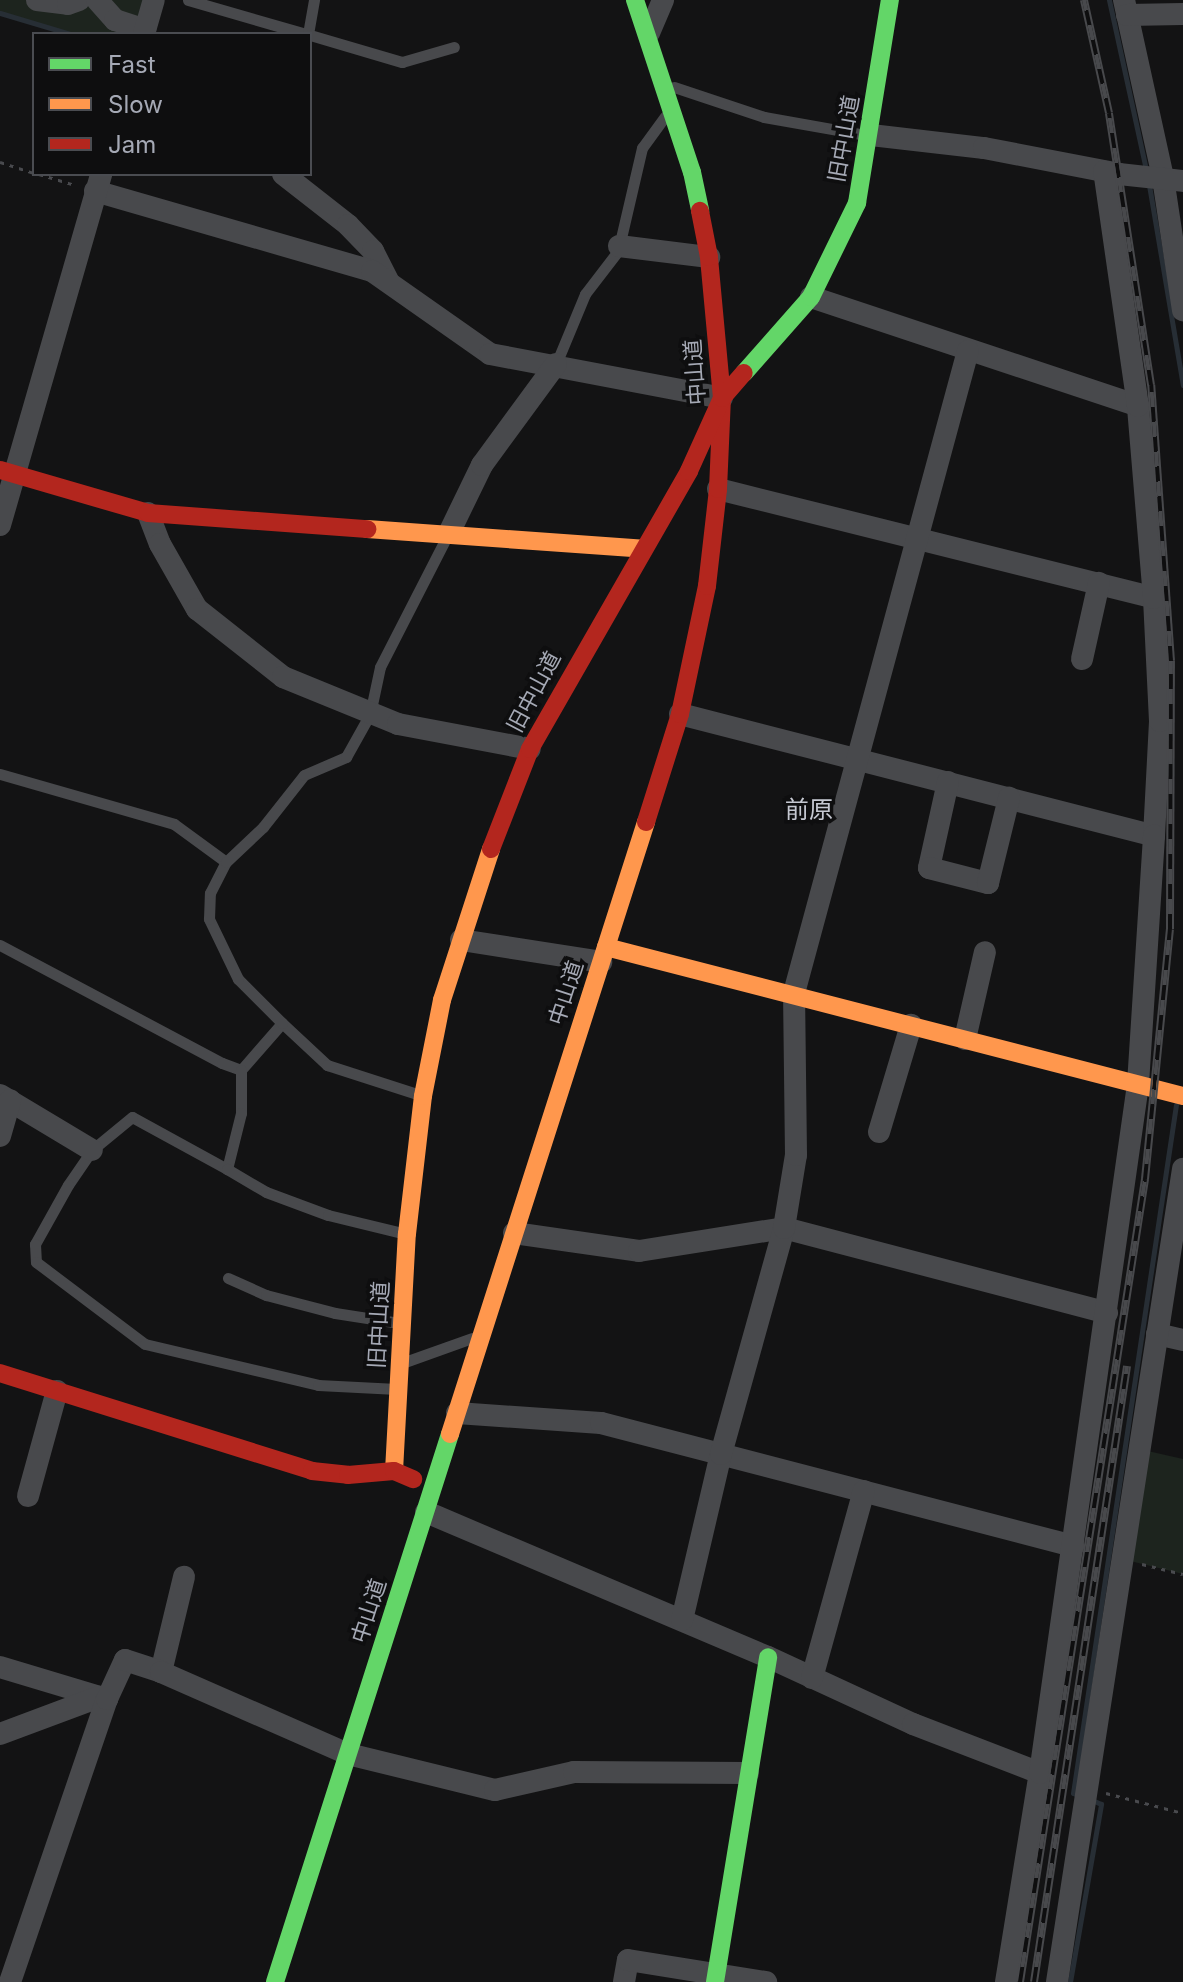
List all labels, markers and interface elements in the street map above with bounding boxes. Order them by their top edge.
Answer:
legend [32,32,312,176]
text: Fast [108,50,156,79]
text: Slow [108,90,163,119]
street label: 旧中山道 [823,93,865,185]
text: Jam [108,130,156,159]
street label: 中山道 [680,338,710,406]
street label: 旧中山道 [502,647,566,737]
district label: 前原 [785,796,833,824]
street label: 中山道 [543,958,589,1028]
street label: 旧中山道 [364,1280,394,1370]
street label: 中山道 [346,1576,392,1646]

